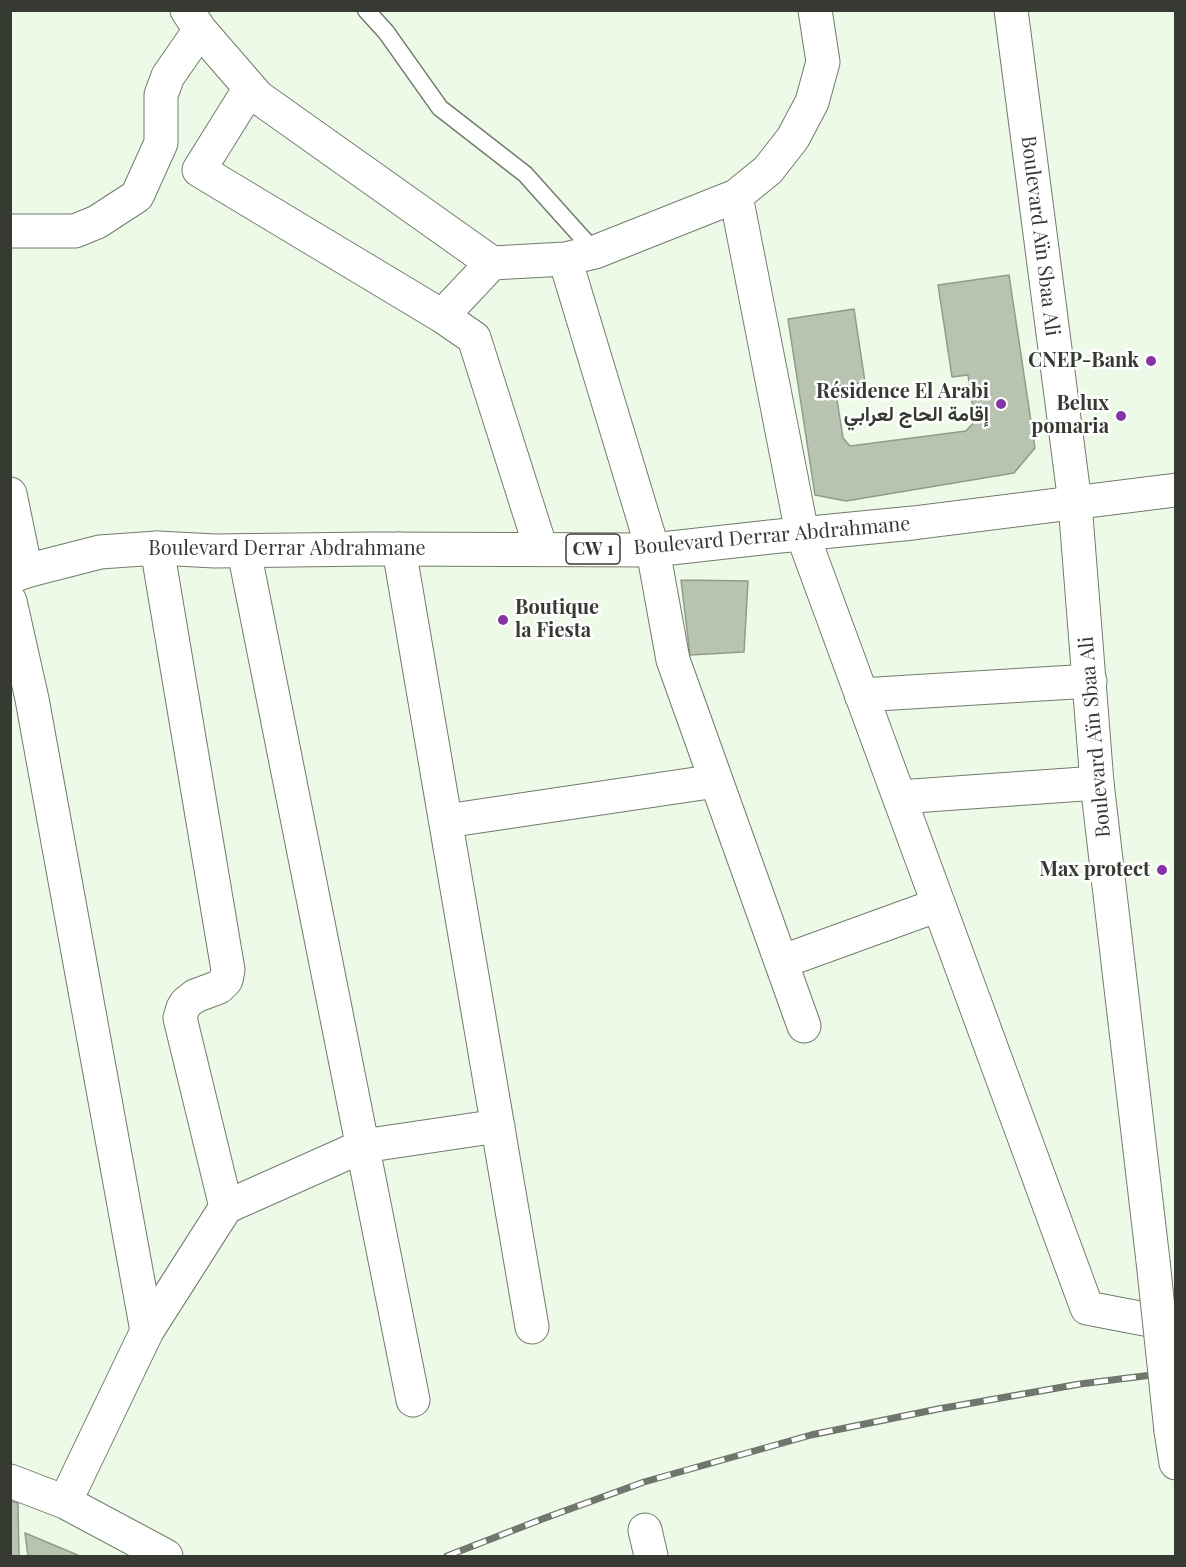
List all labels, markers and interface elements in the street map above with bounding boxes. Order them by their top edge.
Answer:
street label: Boulevard Aïn Sbaa Ali [1016,134,1064,338]
place label: CNEP-Bank [1028,349,1139,373]
marker: CNEP-Bank [1144,354,1158,368]
place label: Résidence El Arabi إقامة الحاج لعرابي [816,380,989,427]
place label: Belux pomaria [1031,392,1109,439]
marker: Résidence El Arabi إقامة الحاج لعرابي [994,397,1008,411]
marker: Belux pomaria [1114,409,1128,423]
street label: Boulevard Derrar Abdrahmane [633,512,911,560]
road number: CW 1 [566,534,620,564]
street label: Boulevard Derrar Abdrahmane [148,537,426,561]
place label: Boutique la Fiesta [515,596,599,643]
marker: Boutique la Fiesta [496,613,510,627]
street label: Boulevard Aïn Sbaa Ali [1074,635,1116,839]
place label: Max protect [1039,858,1150,882]
marker: Max protect [1155,863,1169,877]

